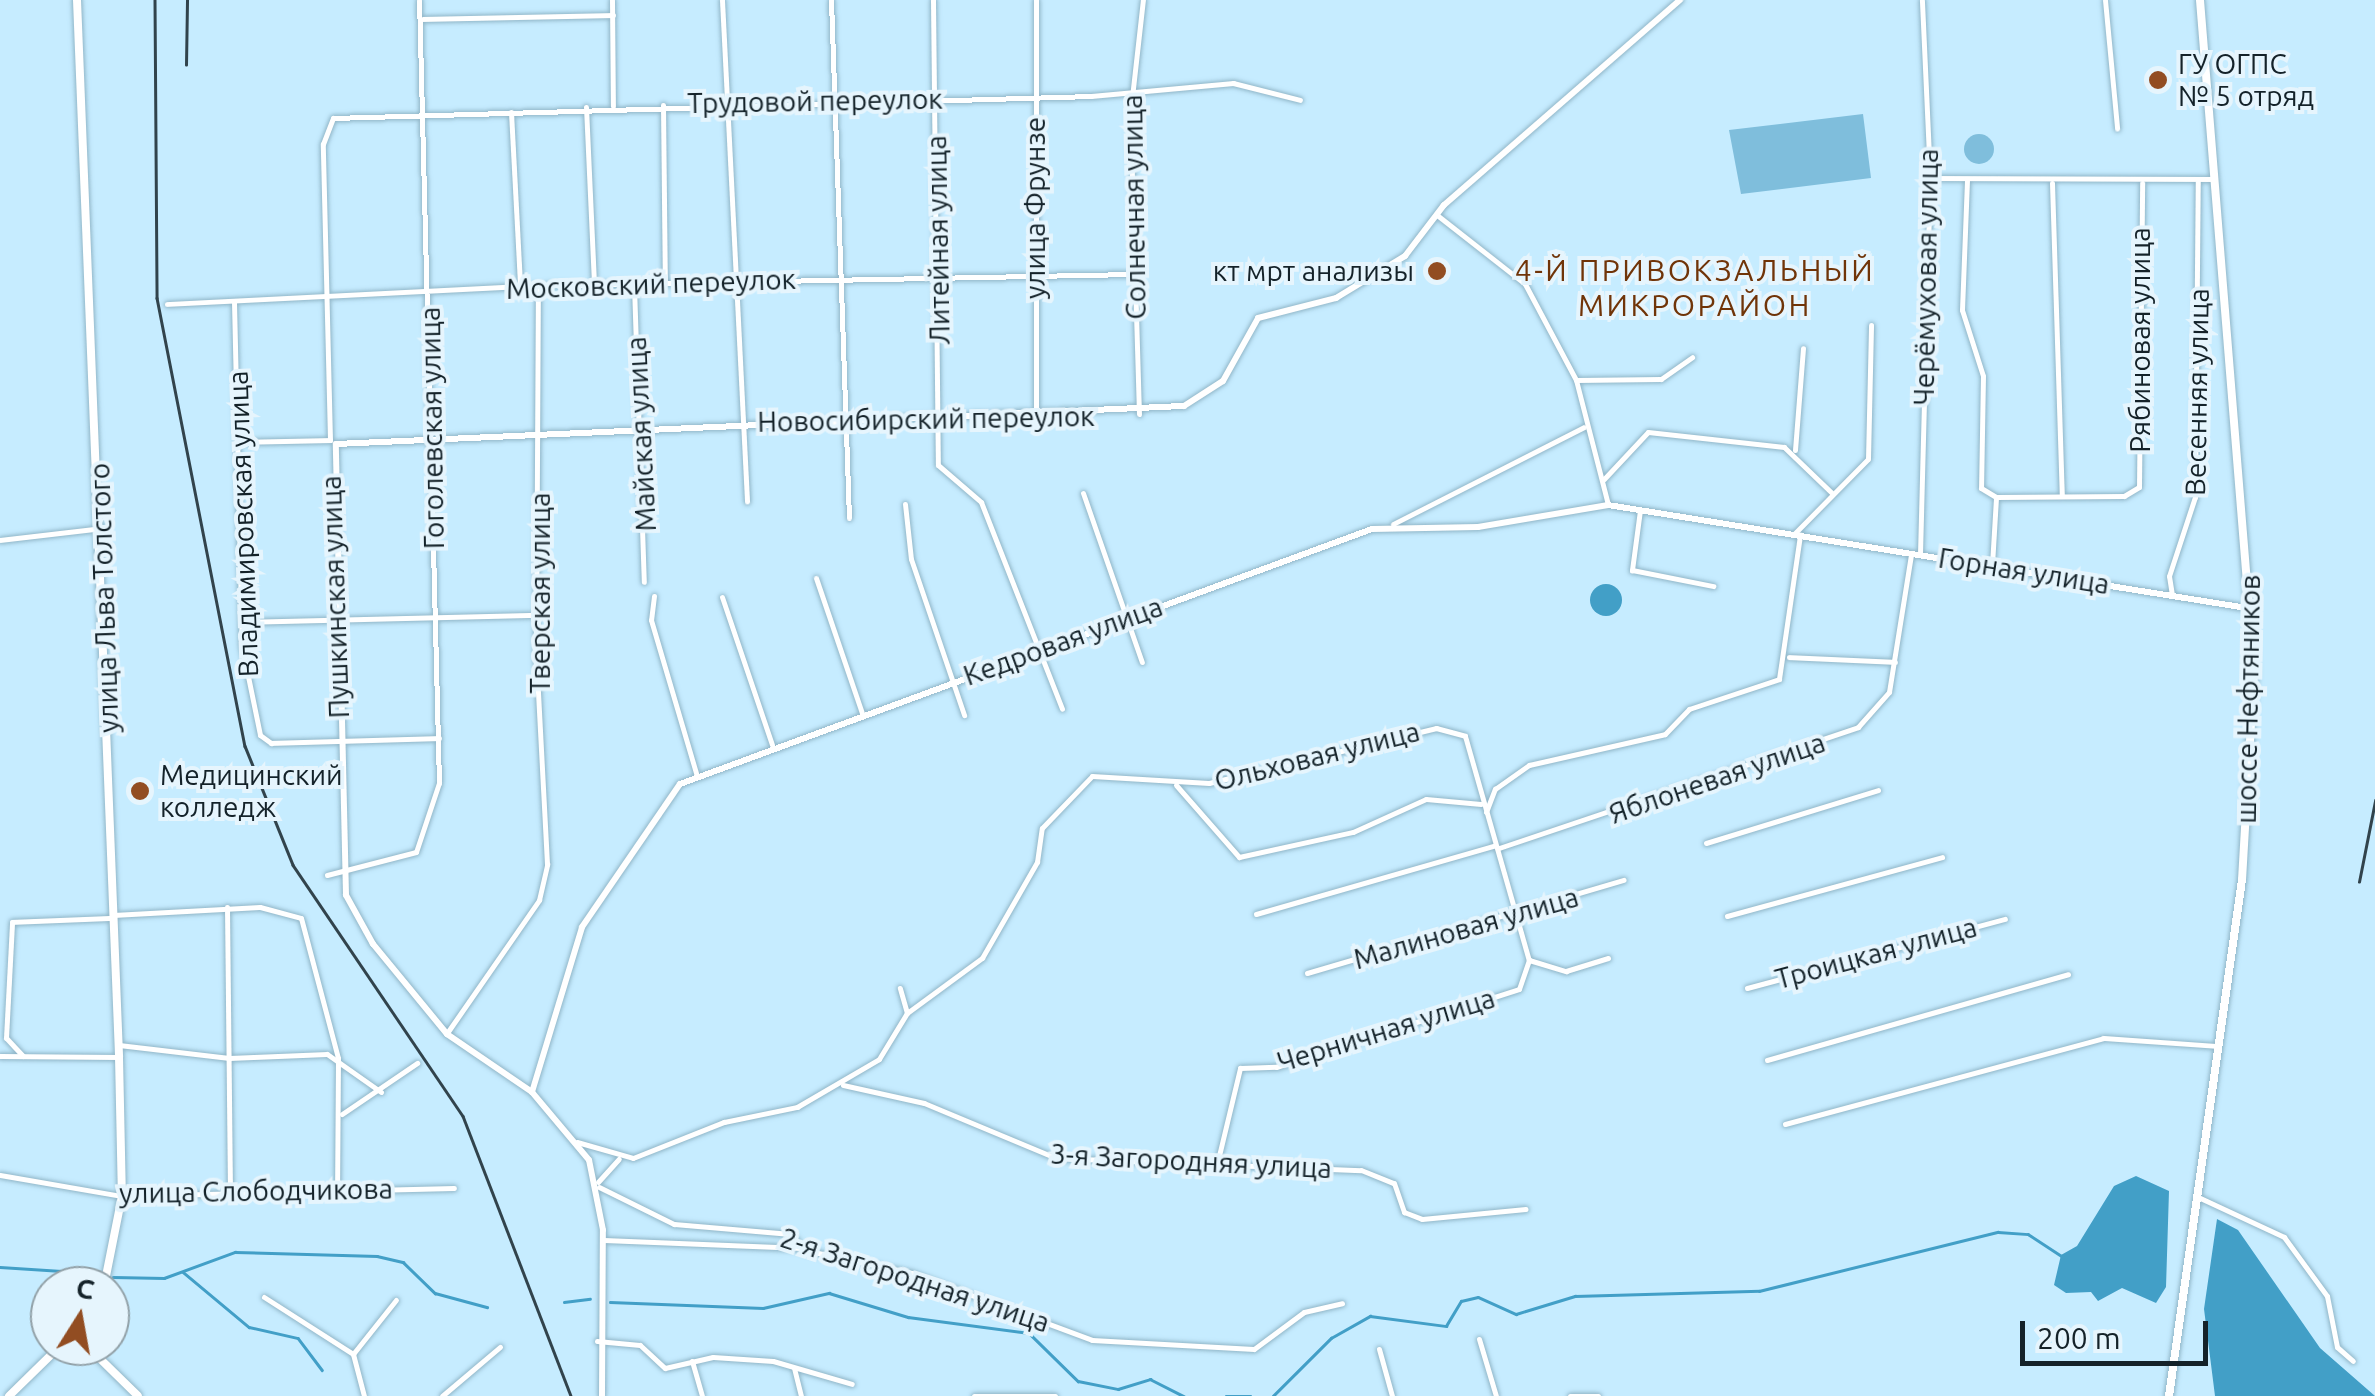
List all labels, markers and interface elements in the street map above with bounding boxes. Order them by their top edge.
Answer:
place label: ГУ ОГПС № 5 отряд [2178,47,2314,113]
marker: ГУ ОГПС № 5 отряд [2147,69,2169,91]
street label: Трудовой переулок [687,82,943,120]
street label: Солнечная улица [1115,94,1153,320]
street label: улица Фрунзе [1018,117,1052,299]
street label: Литейная улица [919,135,957,345]
street label: Черёмуховая улица [1907,148,1945,406]
street label: Рябиновая улица [2123,227,2157,453]
district label: 4-Й ПРИВОКЗАЛЬНЫЙ МИКРОРАЙОН [1515,252,1875,322]
place label: кт мрт анализы [1213,254,1414,288]
marker: кт мрт анализы [1424,258,1450,284]
street label: Московский переулок [506,262,796,306]
street label: Весенняя улица [2178,288,2216,496]
street label: Гоголевская улица [413,307,451,549]
street label: Майская улица [619,336,663,532]
street label: Владимировская улица [221,370,265,678]
street label: Новосибирский переулок [757,399,1095,439]
street label: улица Льва Толстого [82,462,126,734]
street label: Пушкинская улица [314,475,356,719]
street label: Тверская улица [523,492,557,694]
street label: Горная улица [1936,541,2112,601]
street label: шоссе Нефтяников [2229,574,2267,824]
street label: Кедровая улица [959,589,1167,693]
street label: Ольховая улица [1211,714,1423,798]
street label: Яблоневая улица [1605,725,1829,831]
place label: Медицинский колледж [160,758,343,824]
marker: Медицинский колледж [129,780,151,802]
street label: Малиновая улица [1350,880,1582,976]
street label: Троицкая улица [1772,910,1980,996]
street label: Черничная улица [1273,981,1499,1079]
street label: 3-я Загородняя улица [1049,1137,1333,1185]
street label: улица Слободчикова [119,1172,393,1210]
street label: 2-я Загородная улица [776,1221,1054,1339]
north arrow [30,1266,130,1366]
text: С [74,1271,97,1305]
scale bar [2025,1301,2212,1363]
text: 200 m [2037,1321,2121,1355]

